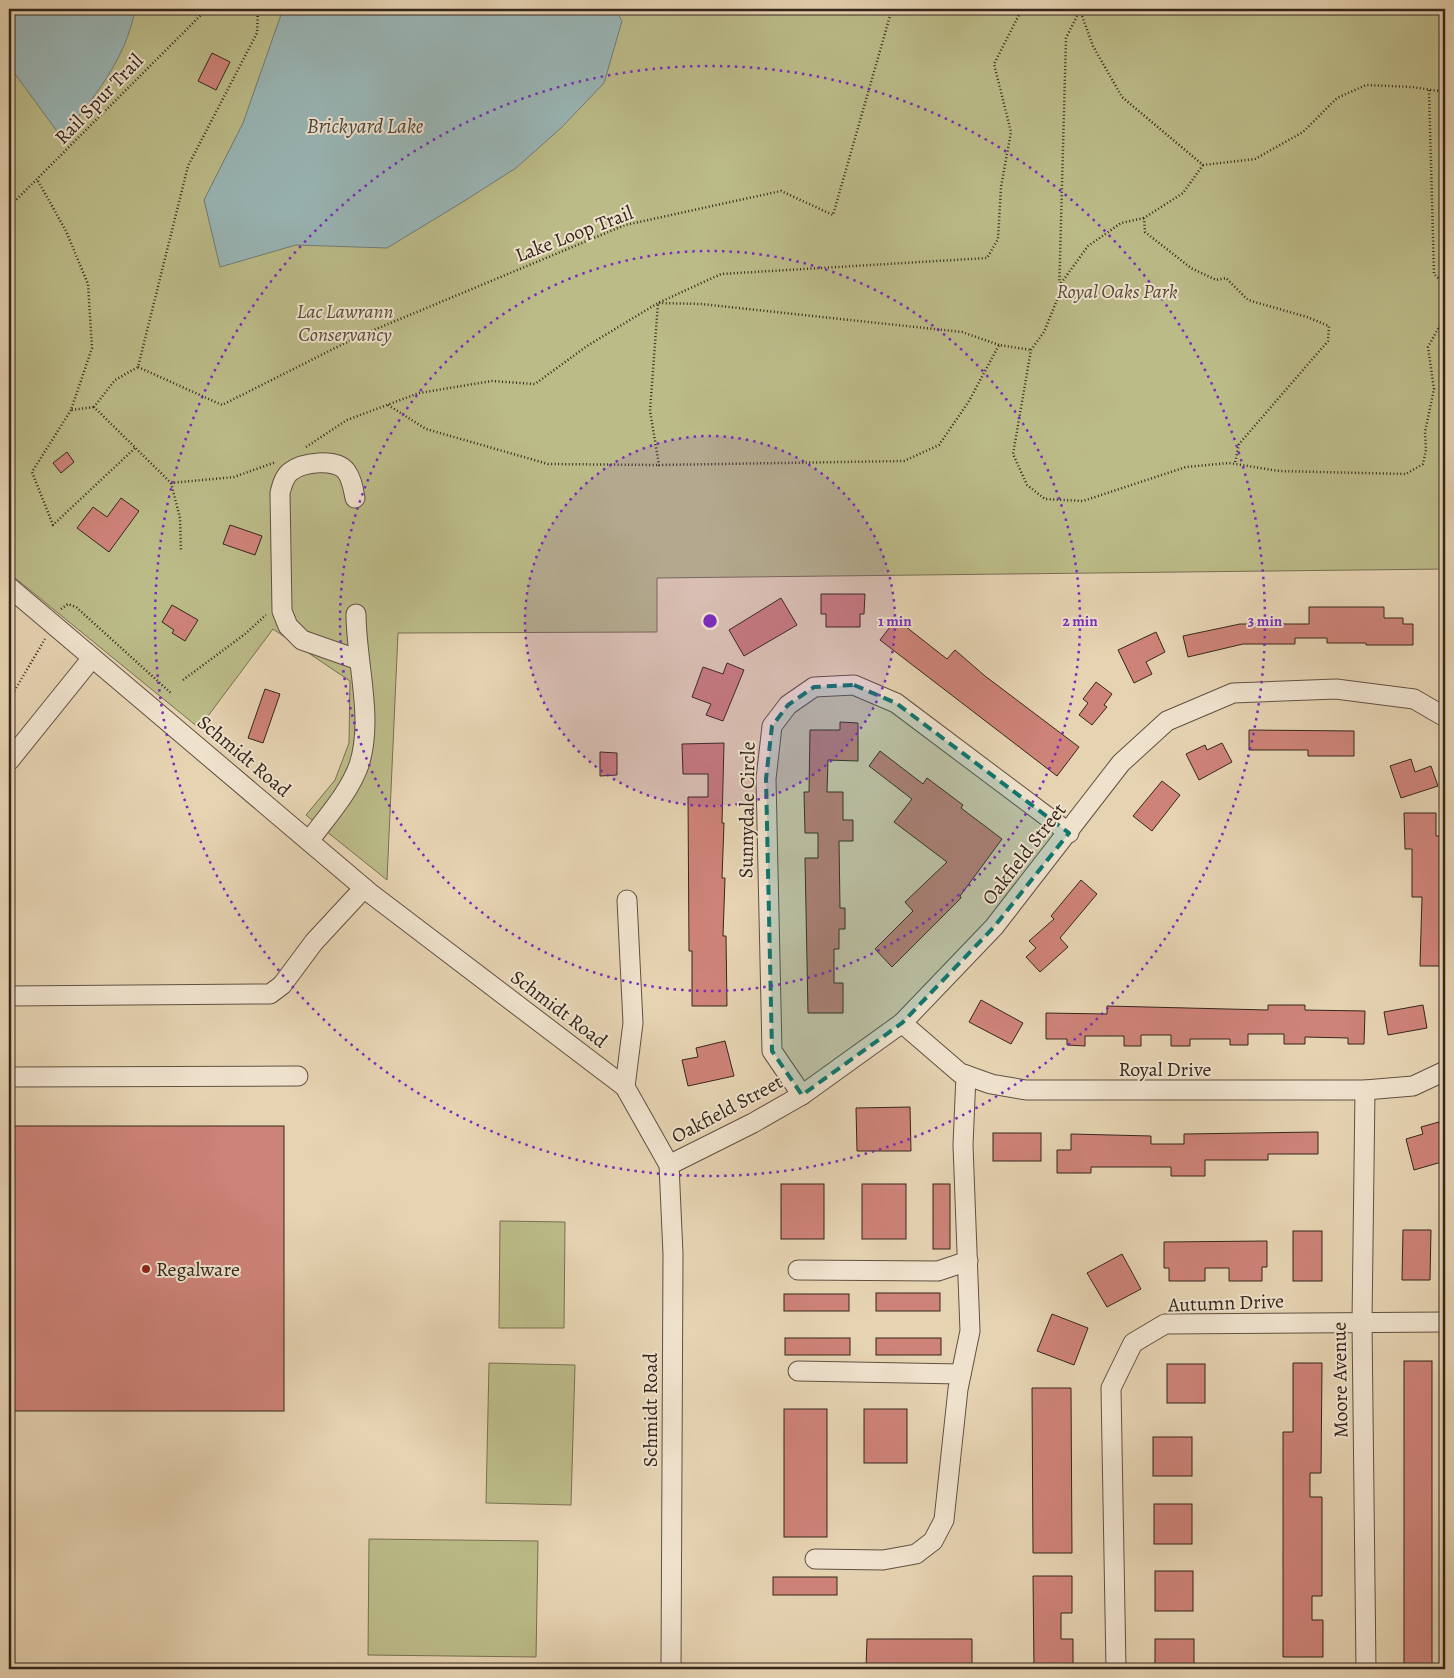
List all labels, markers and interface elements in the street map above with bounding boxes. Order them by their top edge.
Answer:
street label: Rail Spur Trail [49,48,149,150]
water label: Brickyard Lake [307,112,424,140]
street label: Lake Loop Trail [511,199,637,269]
park label: Royal Oaks Park [1056,278,1178,305]
park label: Lac Lawrann Conservancy [297,298,393,348]
text: 1 min [878,611,912,631]
text: 2 min [1062,611,1098,631]
text: 3 min [1248,611,1283,631]
centre of rings [701,612,719,630]
street label: Schmidt Road [191,709,297,803]
street label: Sunnydale Circle [732,741,762,879]
street label: Oakfield Street [976,797,1073,911]
street label: Schmidt Road [505,964,613,1054]
street label: Royal Drive [1119,1056,1211,1083]
street label: Oakfield Street [667,1068,788,1150]
place label: Regalware [156,1256,240,1283]
marker: Regalware [140,1263,152,1275]
street label: Autumn Drive [1167,1287,1284,1319]
street label: Moore Avenue [1325,1322,1355,1438]
street label: Schmidt Road [637,1352,664,1467]

